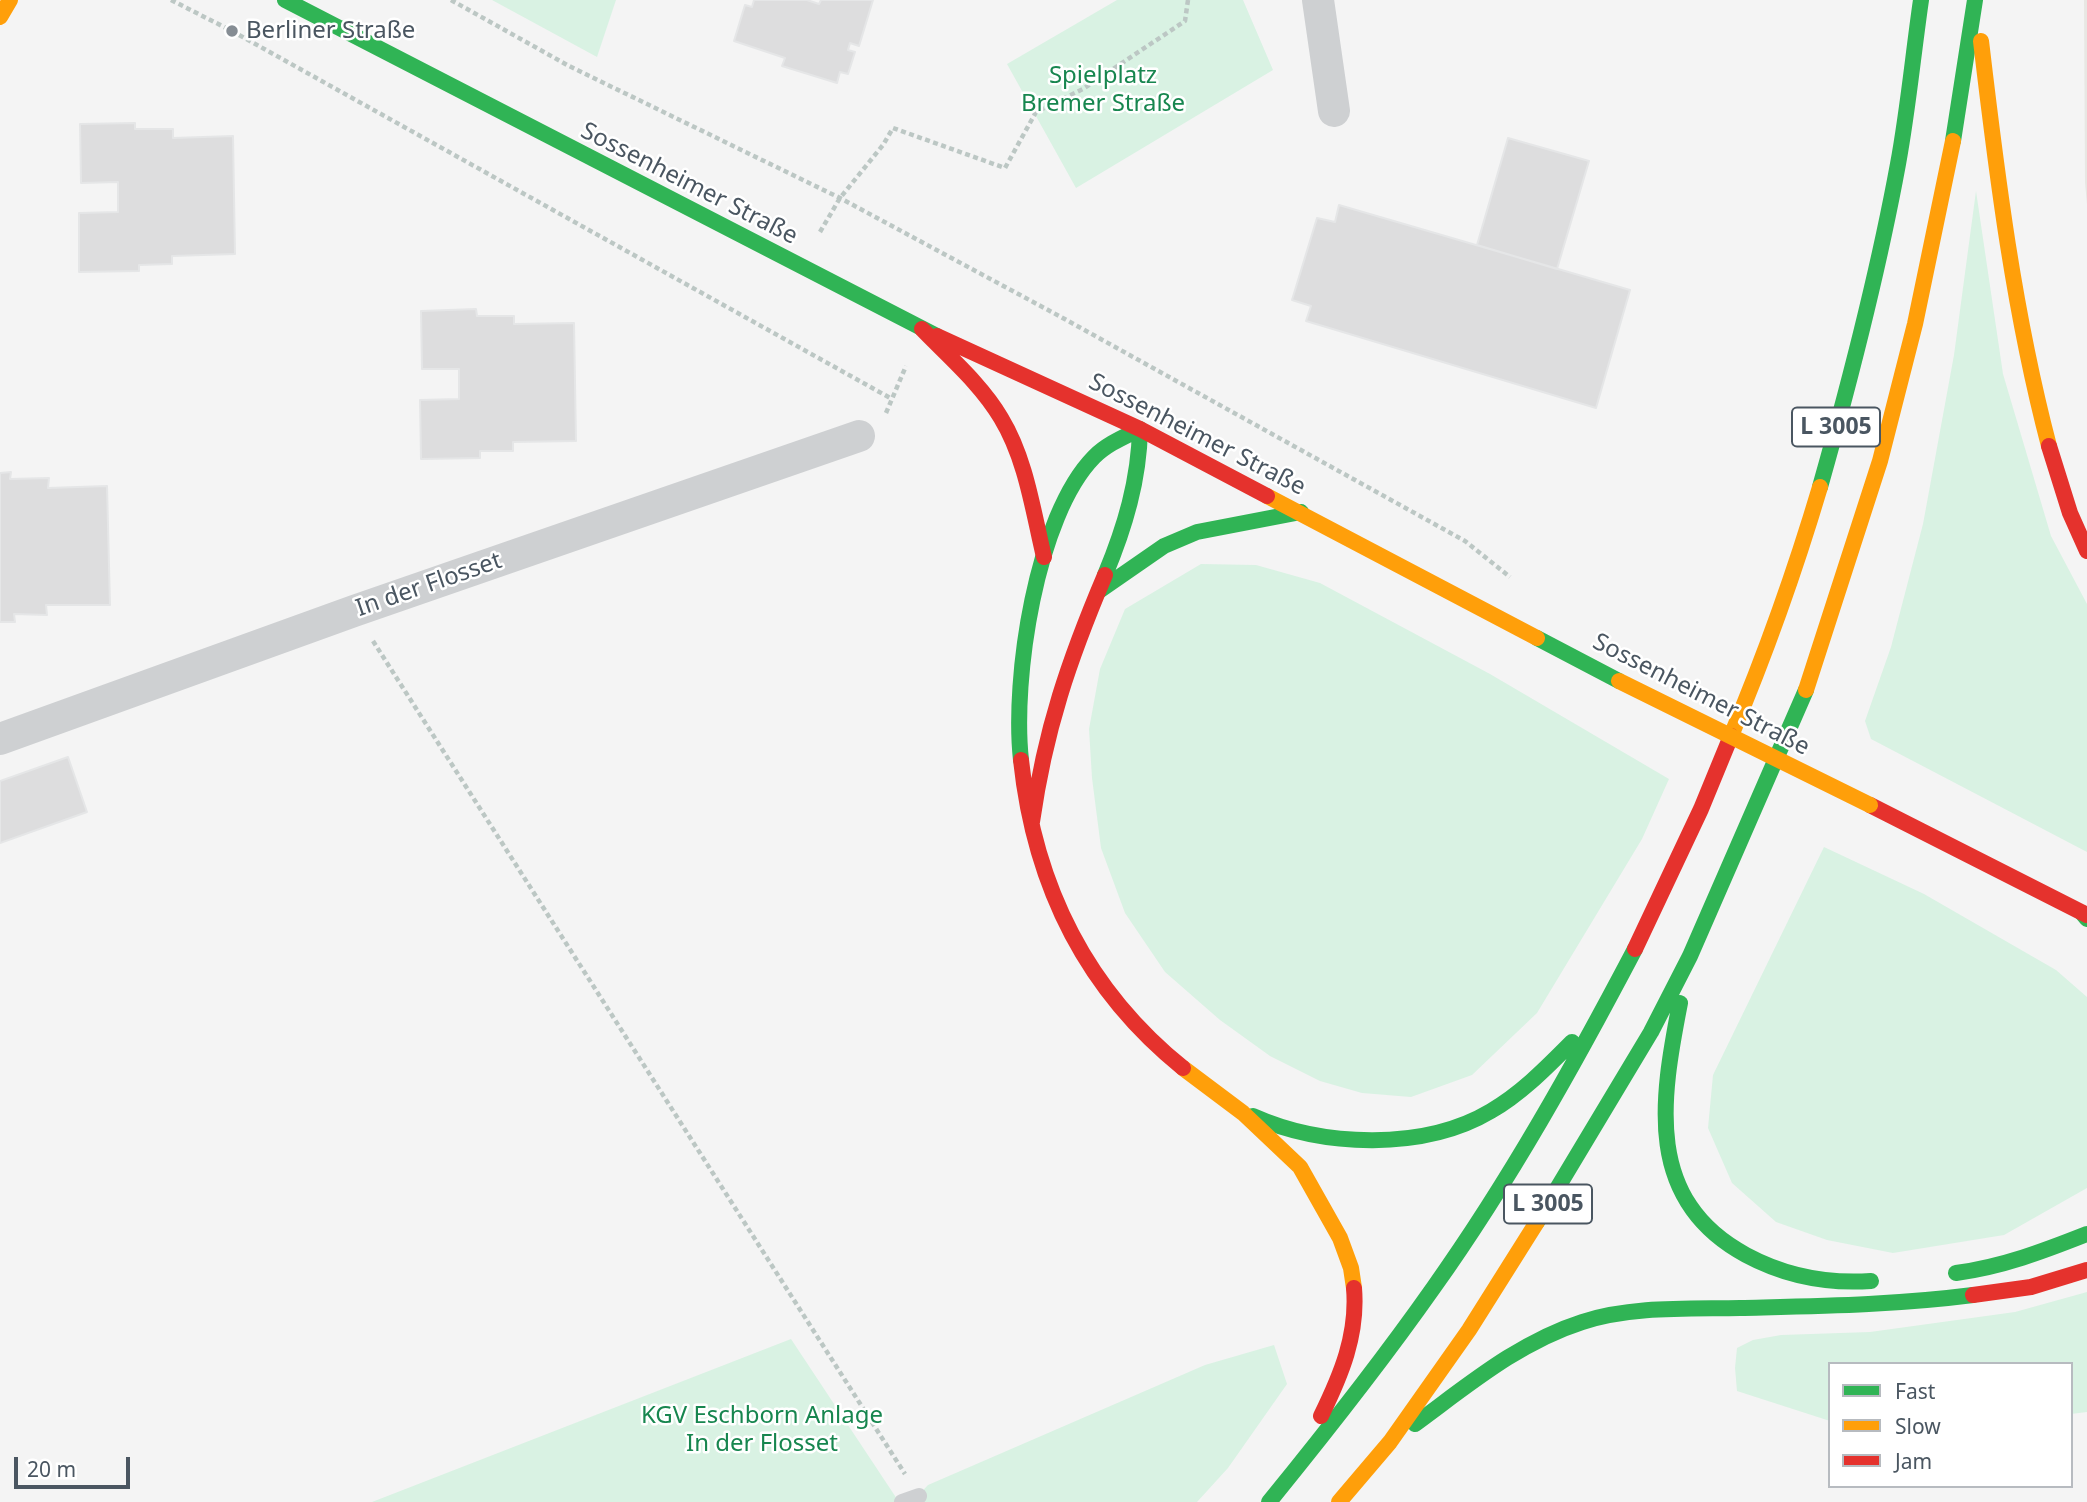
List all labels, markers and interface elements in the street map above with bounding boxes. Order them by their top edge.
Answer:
place label: Berliner Straße [246,17,415,45]
marker: Berliner Straße [224,23,240,39]
park label: Spielplatz Bremer Straße [1021,62,1185,118]
street label: Sossenheimer Straße [576,117,802,251]
street label: Sossenheimer Straße [1084,368,1310,502]
road number: L 3005 [1792,408,1880,446]
street label: In der Flosset [352,547,506,623]
street label: Sossenheimer Straße [1588,628,1814,762]
road number: L 3005 [1504,1184,1592,1224]
legend [1828,1362,2073,1488]
text: Fast [1895,1377,1935,1405]
park label: KGV Eschborn Anlage In der Flosset [641,1402,883,1458]
text: Slow [1895,1412,1941,1440]
scale bar [18,1442,133,1486]
text: Jam [1895,1447,1932,1475]
text: 20 m [27,1455,76,1483]

